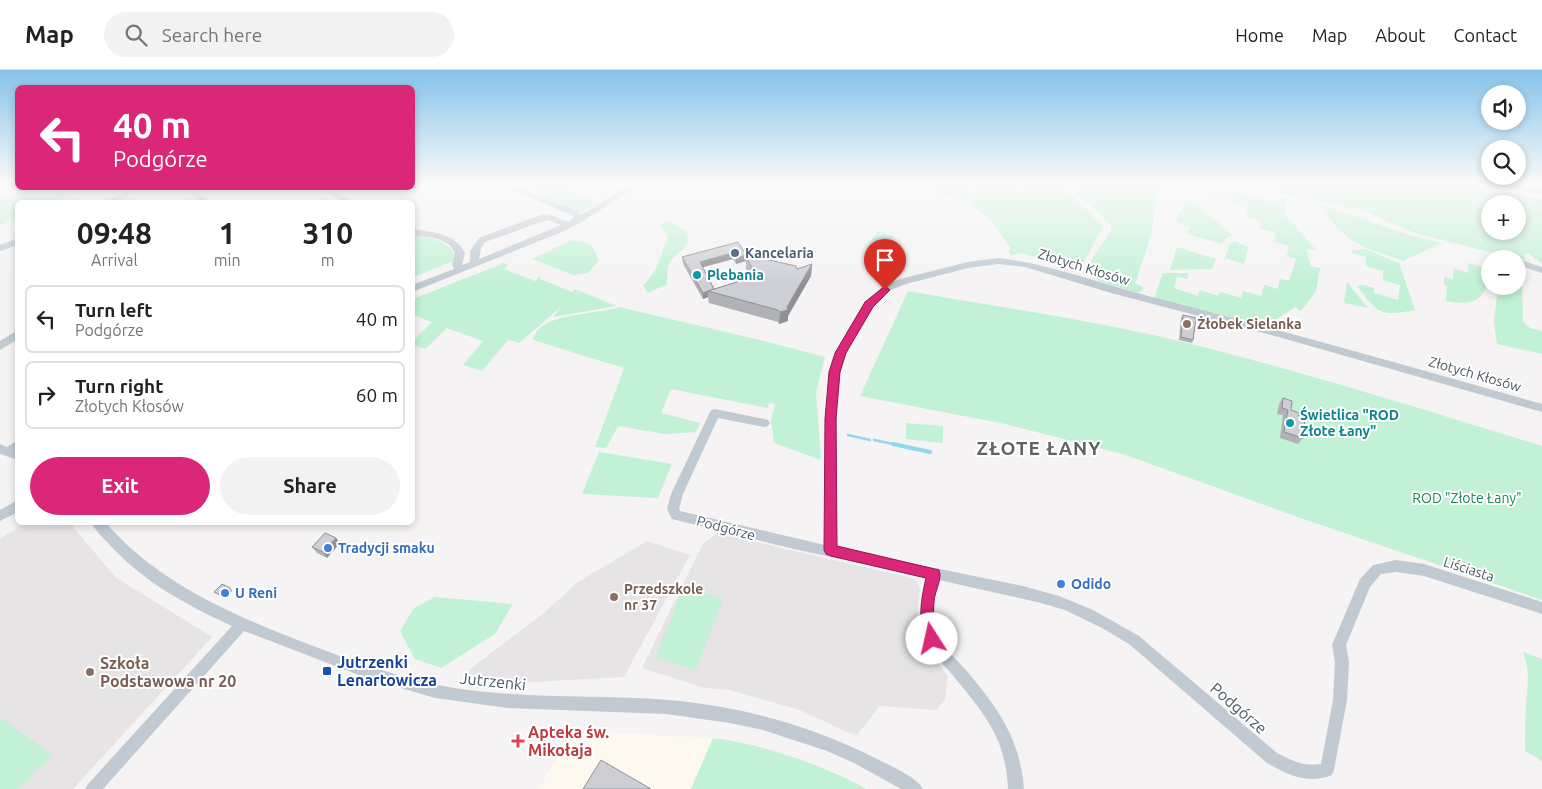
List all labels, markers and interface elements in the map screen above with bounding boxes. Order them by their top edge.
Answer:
search box [104,12,454,57]
text: Map [25,21,74,48]
icon: search [122,21,150,49]
text: Search here [162,24,262,46]
text: Home [1235,25,1284,45]
text: Map [1312,25,1347,45]
text: About [1375,25,1425,45]
text: Contact [1453,25,1517,45]
map controls [1481,85,1526,295]
button: sound [1481,85,1526,130]
icon: left [30,105,95,170]
text: 40 m [113,105,191,145]
button: search [1481,140,1526,185]
text: Podgórze [113,146,208,171]
button: + [1481,195,1526,240]
text: 09:48 [77,216,152,250]
text: 1 [219,216,236,250]
text: 310 [302,216,353,250]
pin [864,239,906,290]
place label: Kancelaria [745,245,814,261]
street label: Złotych Kłosów [1036,245,1132,289]
icon: arrive [871,246,899,274]
marker: Kancelaria [729,247,741,259]
button: − [1481,250,1526,295]
text: Arrival [91,251,138,269]
text: min [214,251,241,269]
text: m [321,251,335,269]
place label: Plebania [707,267,764,283]
marker: Plebania [691,269,703,281]
text: Turn left [75,299,153,321]
icon: left [32,305,60,333]
text: 40 m [356,308,398,330]
place label: Żłobek Sielanka [1197,315,1302,332]
marker: Żłobek Sielanka [1181,318,1193,330]
text: Podgórze [75,321,144,339]
street label: Złotych Kłosów [1427,353,1523,395]
text: Turn right [75,375,163,397]
icon: right [32,381,60,409]
text: 60 m [356,384,398,406]
text: Złotych Kłosów [75,397,184,415]
place label: Świetlica "ROD Złote Łany" [1300,406,1399,439]
marker: Świetlica "ROD Złote Łany" [1284,417,1296,429]
district label: ZŁOTE ŁANY [977,437,1101,459]
button: Exit [30,457,210,515]
button: Share [220,457,400,515]
park label: ROD "Złote Łany" [1412,490,1522,506]
street label: Podgórze [695,512,757,544]
place label: Tradycji smaku [338,540,435,556]
marker: Tradycji smaku [322,542,334,554]
street label: Liściasta [1442,553,1496,585]
place label: Odido [1071,576,1111,592]
marker: Odido [1055,578,1067,590]
place label: Przedszkole nr 37 [624,581,703,613]
place label: U Reni [235,585,277,601]
marker: U Reni [219,587,231,599]
marker: Przedszkole nr 37 [608,591,620,603]
position arrow [905,612,957,664]
place label: Jutrzenki Lenartowicza [337,653,437,689]
place label: Szkoła Podstawowa nr 20 [100,654,236,690]
marker: Jutrzenki Lenartowicza [321,665,333,677]
marker: Szkoła Podstawowa nr 20 [84,666,96,678]
street label: Jutrzenki [459,669,527,693]
street label: Podgórze [1207,679,1271,737]
place label: Apteka św. Mikołaja [528,723,609,759]
marker: Apteka św. Mikołaja [512,735,524,747]

